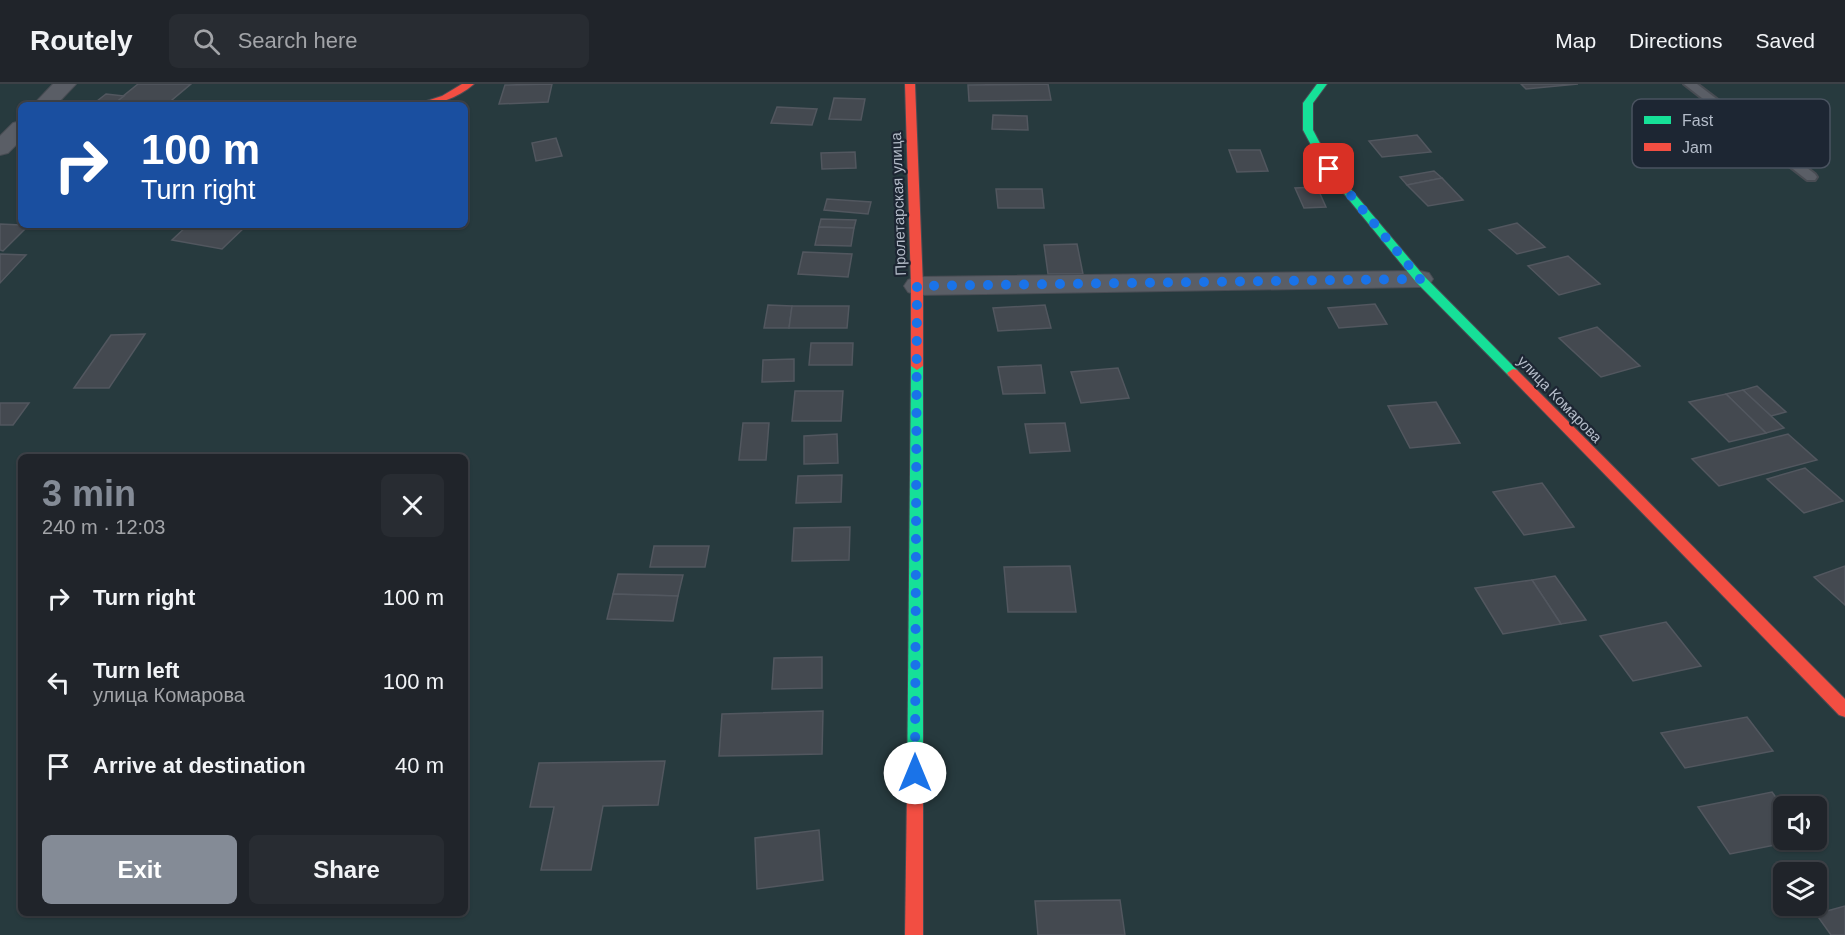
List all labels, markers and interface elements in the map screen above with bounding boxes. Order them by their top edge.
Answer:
search box [169,14,589,68]
text: Routely [30,25,133,56]
icon: search [190,25,223,58]
text: Search here [238,28,358,53]
text: Map [1555,29,1596,52]
text: Directions [1629,29,1722,52]
text: Saved [1755,29,1815,52]
legend [1632,99,1830,168]
text: Fast [1682,112,1714,129]
icon: right [42,126,120,204]
text: 100 m [141,126,260,173]
street label: Пролетарская улица [887,131,909,276]
text: Jam [1682,139,1712,156]
pin [1303,143,1354,194]
icon: arrive [1312,152,1345,185]
text: Turn right [141,175,256,205]
street label: улица Комарова [1514,352,1606,446]
text: 3 min [42,473,136,514]
button: close [381,474,444,537]
text: 240 m · 12:03 [42,516,165,538]
icon: right [42,582,75,615]
text: Turn right [93,585,195,610]
text: 100 m [383,585,444,610]
text: Turn left [93,658,179,683]
icon: left [42,666,75,699]
text: 100 m [383,669,444,694]
text: улица Комарова [93,684,245,706]
position arrow [883,741,947,805]
icon: arrive [42,750,75,783]
text: Arrive at destination [93,753,306,778]
text: 40 m [395,753,444,778]
map controls [1773,796,1827,916]
button: sound [1773,796,1827,850]
button: Exit [42,835,237,904]
button: Share [249,835,444,904]
button: layers [1773,862,1827,916]

